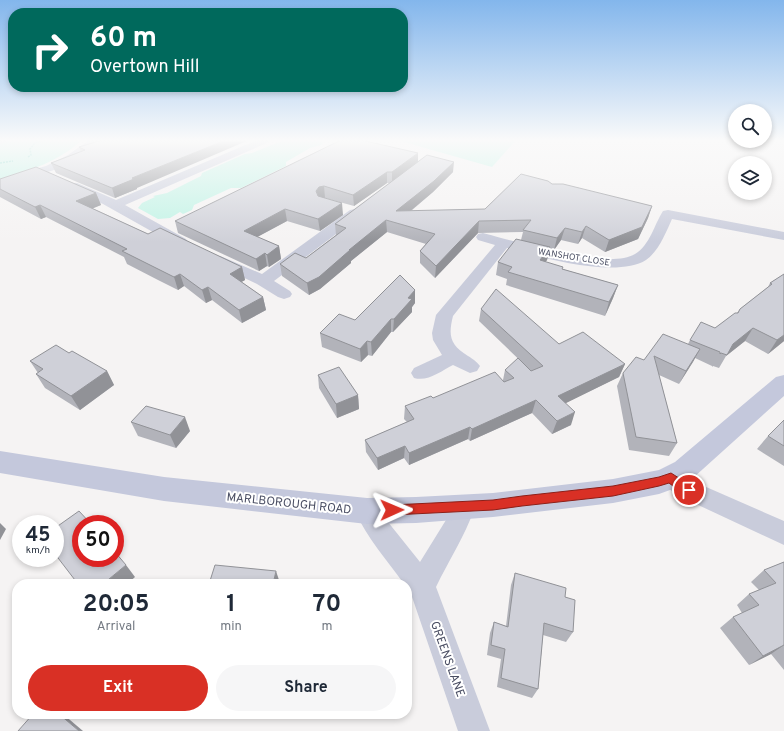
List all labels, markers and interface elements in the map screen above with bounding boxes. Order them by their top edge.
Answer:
text: 60 m [90,21,157,57]
icon: right [24,24,76,76]
text: Overtown Hill [90,56,200,79]
map controls [728,104,772,200]
button: search [728,104,772,148]
button: layers [728,156,772,200]
street label: WANSHOT CLOSE [537,246,611,269]
pin [672,473,706,507]
icon: arrive [678,479,700,501]
street label: MARLBOROUGH ROAD [226,489,352,519]
position arrow [371,489,413,531]
speed limit sign: 50 [72,515,124,567]
text: 45 [25,523,51,549]
text: km/h [26,544,50,557]
text: 20:05 [83,590,149,620]
text: 1 [226,590,236,620]
text: 70 [313,590,341,620]
text: Arrival [97,619,135,635]
text: min [220,619,242,635]
text: m [321,619,332,635]
street label: GREENS LANE [426,619,468,699]
button: Exit [28,665,208,711]
button: Share [216,665,396,711]

